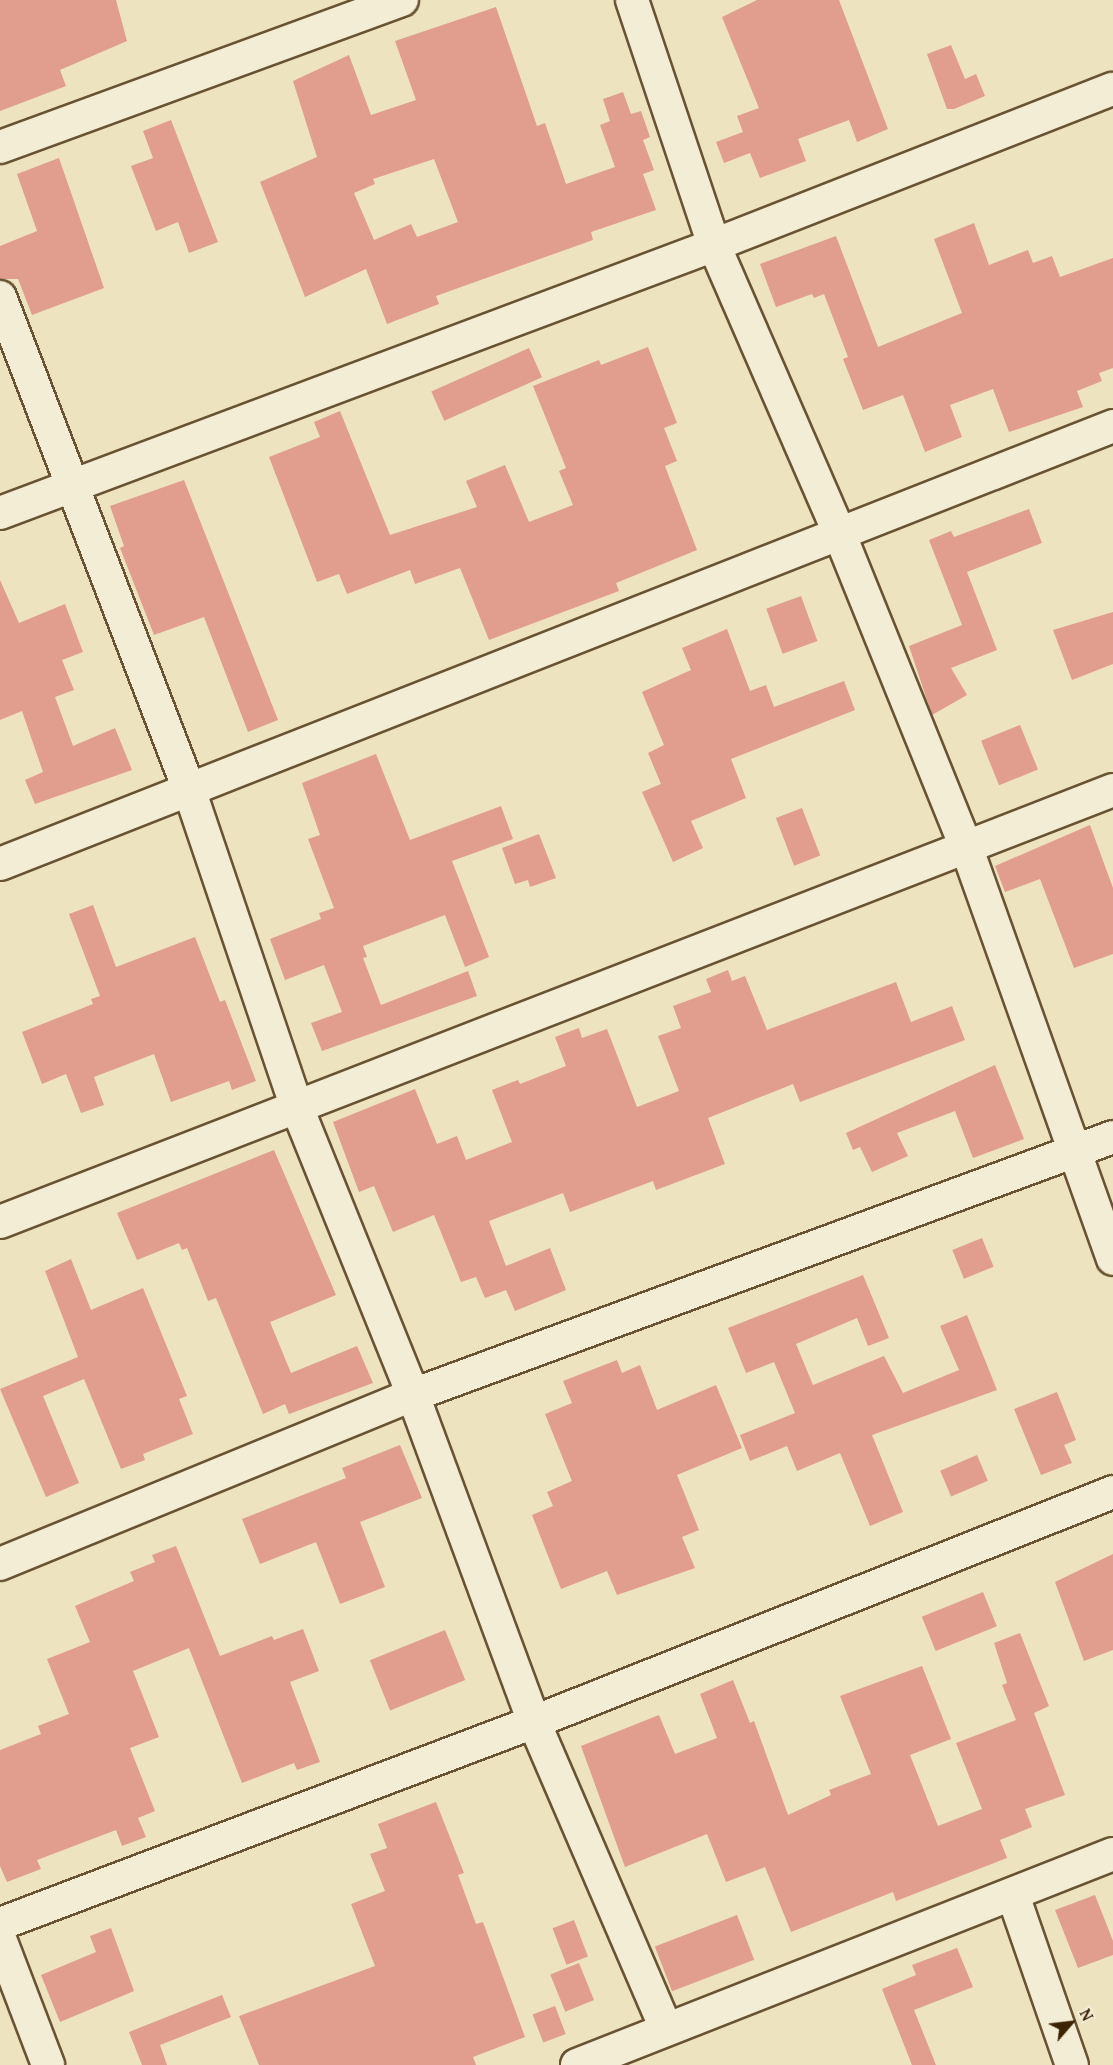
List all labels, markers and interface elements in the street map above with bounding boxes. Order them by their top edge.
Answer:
north arrow [1041,1993,1101,2053]
text: N [1074,2004,1100,2025]

